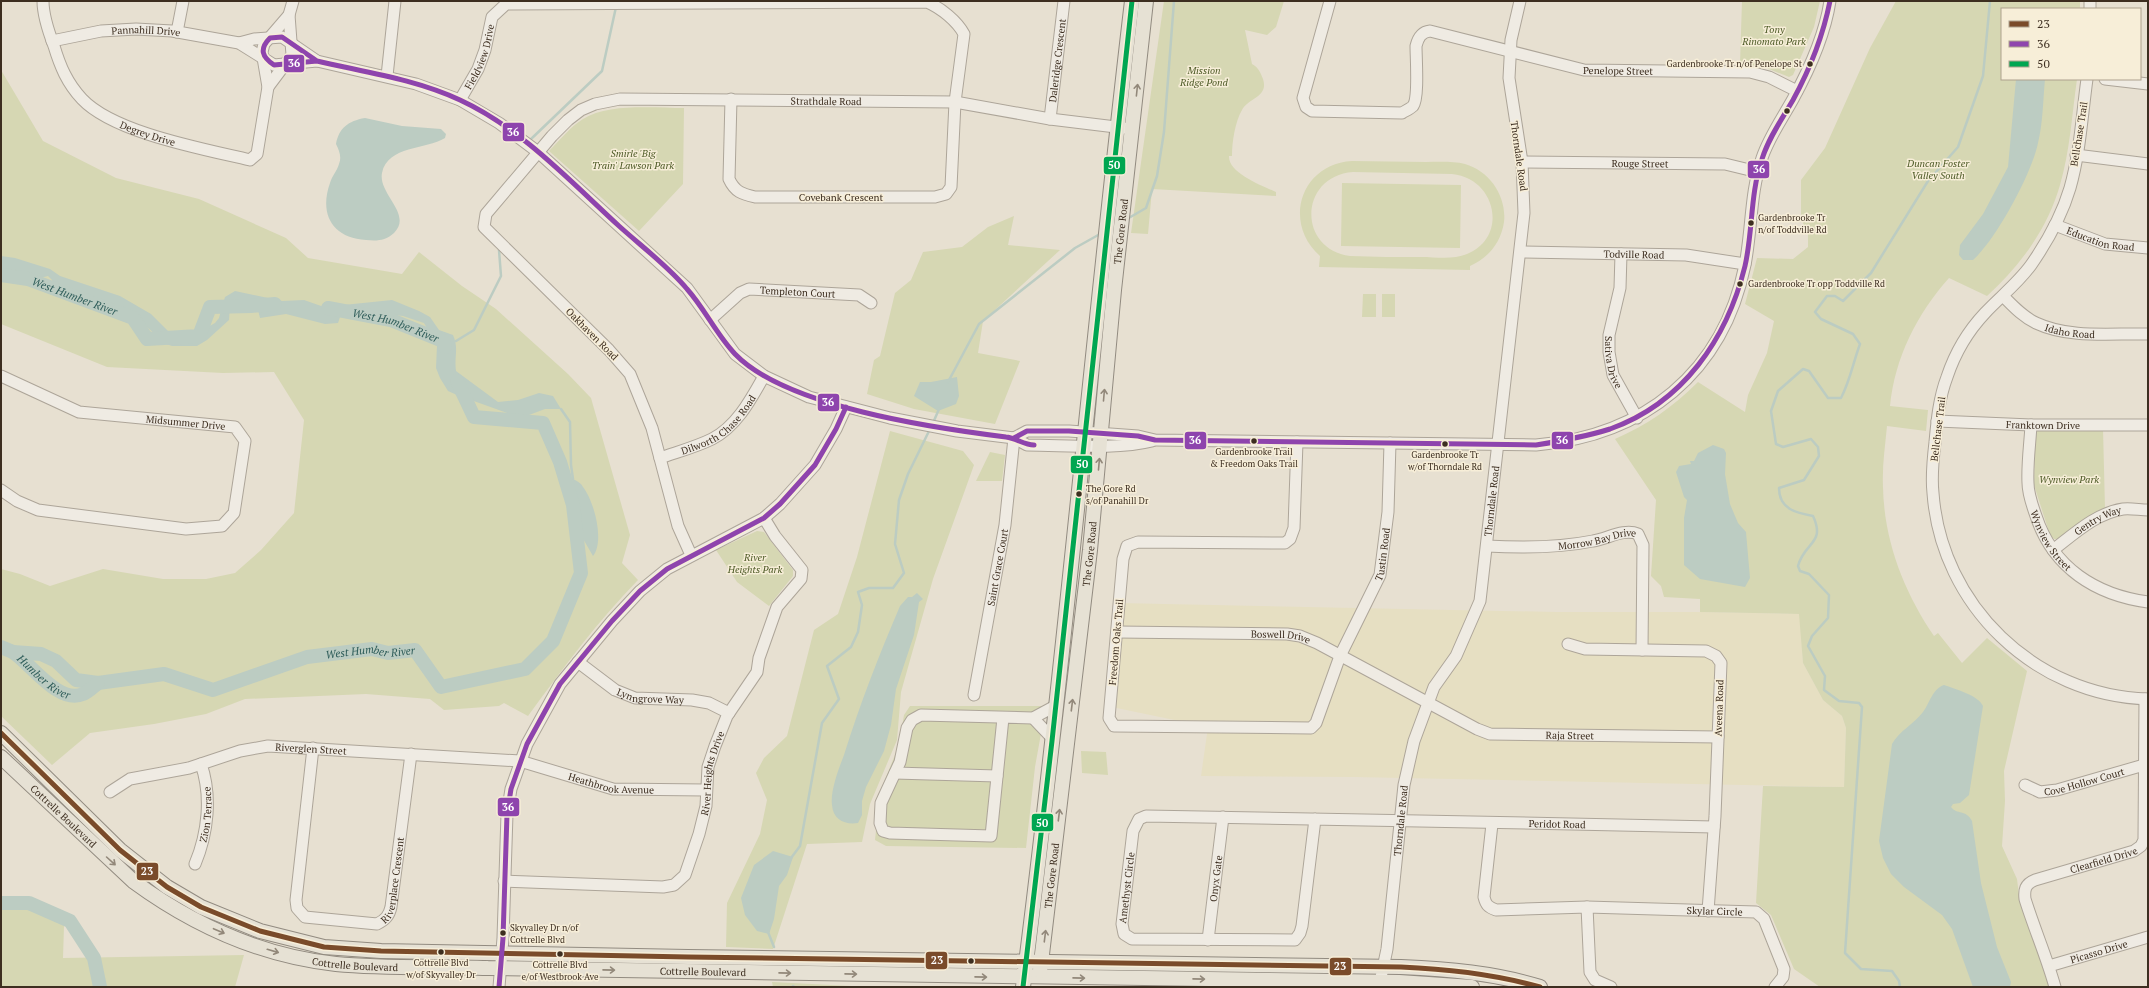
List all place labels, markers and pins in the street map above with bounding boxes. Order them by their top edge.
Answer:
place label: Gardenbrooke Tr n/of Penelope St [1667,58,1803,70]
marker: Gardenbrooke Tr n/of Penelope St [1805,59,1815,69]
unlabelled marker [1782,106,1792,116]
place label: Gardenbrooke Tr n/of Toddville Rd [1758,212,1827,236]
marker: Gardenbrooke Tr n/of Toddville Rd [1746,218,1756,228]
place label: Gardenbrooke Tr opp Toddville Rd [1748,278,1885,290]
marker: Gardenbrooke Tr opp Toddville Rd [1735,279,1745,289]
marker: Gardenbrooke Trail & Freedom Oaks Trail [1249,436,1259,446]
marker: Gardenbrooke Tr w/of Thorndale Rd [1440,439,1450,449]
place label: Gardenbrooke Trail & Freedom Oaks Trail [1210,446,1298,470]
place label: Gardenbrooke Tr w/of Thorndale Rd [1407,449,1482,473]
place label: The Gore Rd s/of Panahill Dr [1086,483,1149,507]
marker: The Gore Rd s/of Panahill Dr [1074,489,1084,499]
place label: Skyvalley Dr n/of Cottrelle Blvd [510,922,579,946]
marker: Skyvalley Dr n/of Cottrelle Blvd [498,928,508,938]
marker: Cottrelle Blvd w/of Skyvalley Dr [436,947,446,957]
marker: Cottrelle Blvd e/of Westbrook Ave [555,949,565,959]
unlabelled marker [966,956,976,966]
place label: Cottrelle Blvd w/of Skyvalley Dr [405,957,476,981]
place label: Cottrelle Blvd e/of Westbrook Ave [522,959,599,983]

